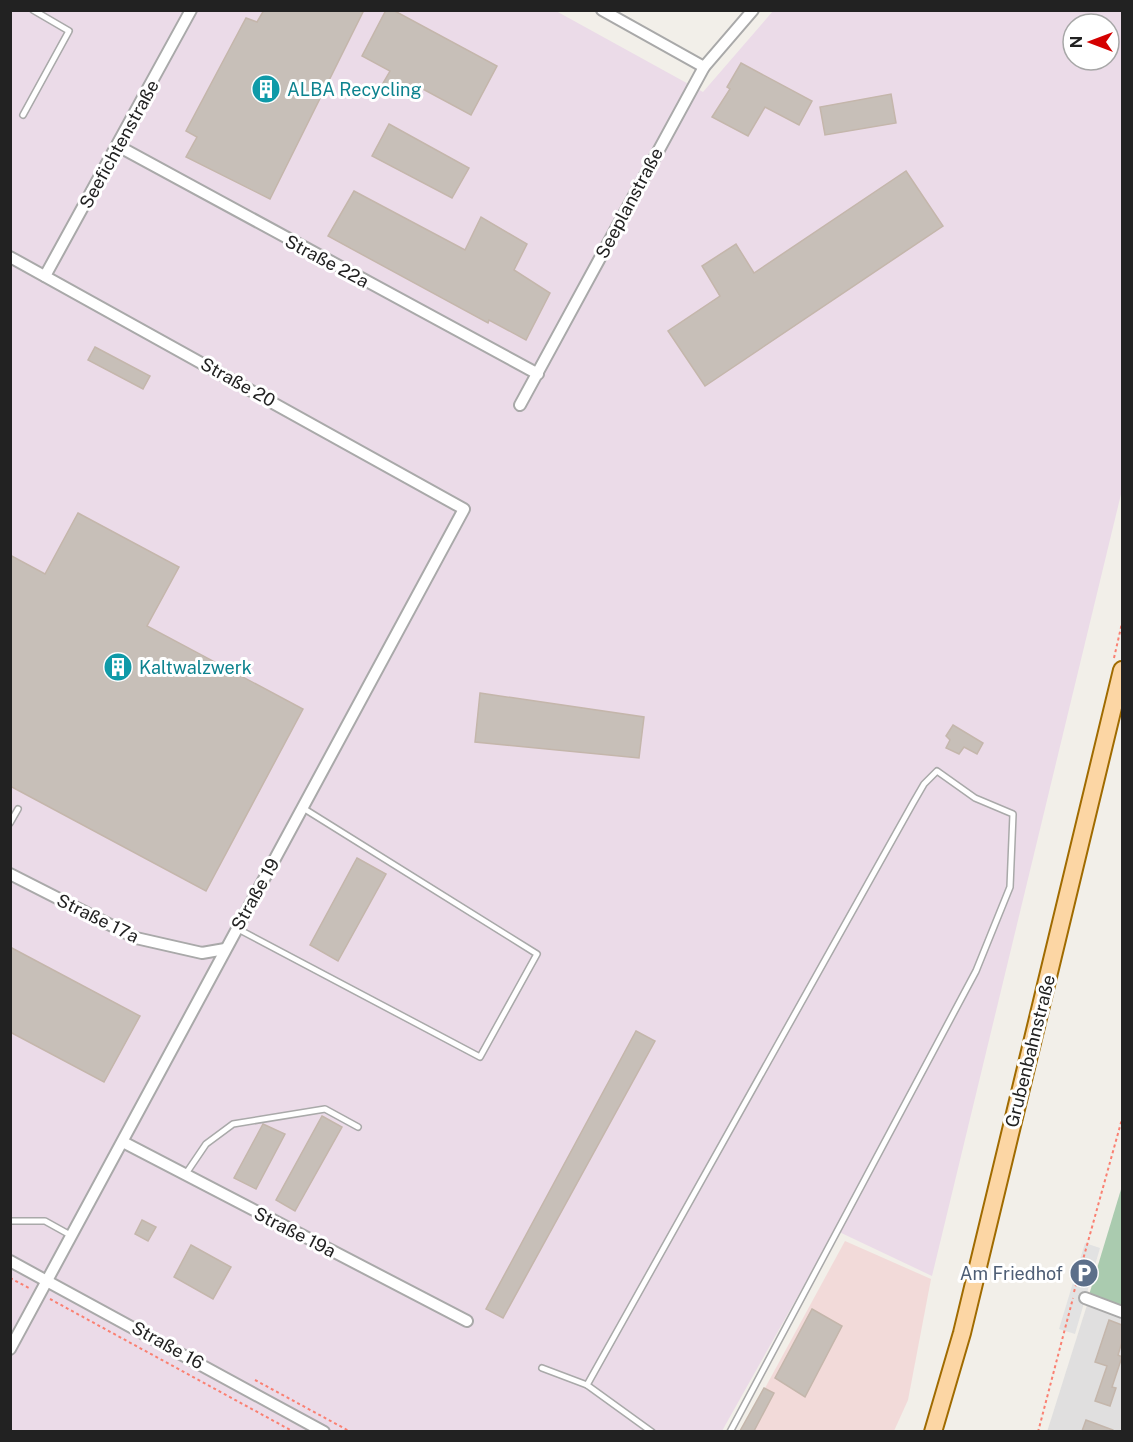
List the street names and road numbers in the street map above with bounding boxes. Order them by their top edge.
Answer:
street label: Seefichtenstraße [75,76,163,212]
street label: Seeplanstraße [591,144,667,262]
street label: Straße 22a [282,230,372,292]
street label: Straße 20 [197,353,279,411]
street label: Straße 19 [227,854,283,934]
street label: Straße 17a [54,889,142,947]
street label: Grubenbahnstraße [1001,972,1059,1130]
street label: Straße 19a [251,1202,339,1262]
street label: Straße 16 [128,1317,208,1373]

